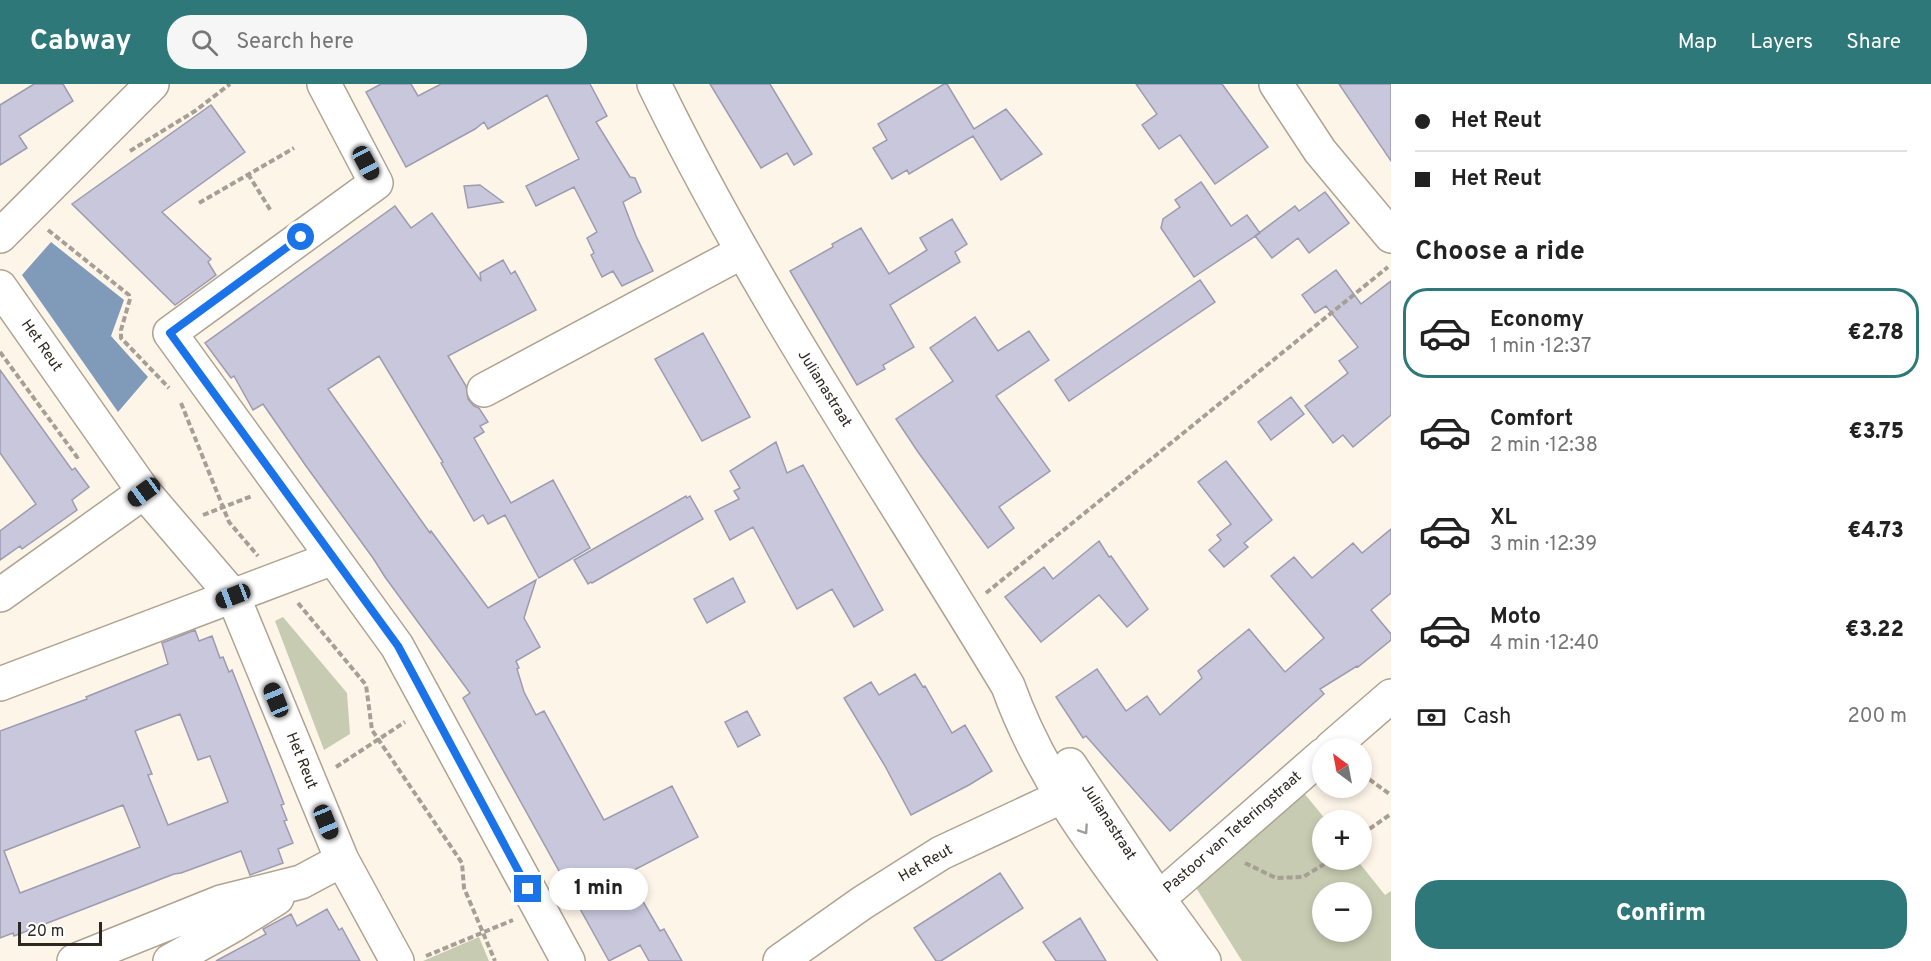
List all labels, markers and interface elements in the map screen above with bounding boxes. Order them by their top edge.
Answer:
search box [167,15,587,69]
text: Cabway [30,24,131,60]
icon: search [188,26,221,59]
text: Search here [236,29,354,56]
text: Map [1678,29,1717,56]
text: Layers [1750,29,1813,56]
text: Share [1846,29,1901,56]
text: Het Reut [1451,108,1542,135]
car [350,143,382,183]
text: Het Reut [1451,166,1542,193]
route start [287,223,314,250]
text: Choose a ride [1415,235,1585,269]
icon: car [1418,306,1472,360]
text: Economy [1490,307,1584,334]
street label: Het Reut [16,316,66,376]
text: €2.78 [1848,320,1904,347]
text: 1 min · 12:37 [1490,334,1591,360]
street label: Julianastraat [793,347,855,431]
icon: car [1418,405,1472,459]
text: Comfort [1490,406,1573,433]
text: €3.75 [1848,419,1904,446]
text: 2 min · 12:38 [1490,433,1598,459]
car [124,474,164,510]
icon: car [1418,504,1472,558]
text: XL [1490,505,1517,532]
text: €4.73 [1847,518,1904,545]
text: 3 min · 12:39 [1490,532,1597,558]
car [213,581,253,611]
icon: car [1418,603,1472,657]
text: Moto [1490,604,1541,631]
text: €3.22 [1845,617,1904,644]
text: 4 min · 12:40 [1490,631,1599,657]
car [261,680,291,720]
icon: cash [1415,701,1448,734]
text: Cash [1463,704,1512,731]
text: 200 m [1848,704,1907,730]
street label: Het Reut [281,730,321,792]
north arrow [1312,738,1372,798]
map controls [1312,738,1372,942]
street label: Pastoor van Teteringstraat [1160,768,1306,898]
street label: Julianastraat [1076,780,1140,864]
car [311,802,341,842]
button: + [1312,810,1372,870]
one-way arrow [1076,824,1087,835]
street label: Het Reut [896,841,956,887]
callout: 1 min [549,868,648,910]
route end [514,875,541,902]
text: 1 min [574,876,623,902]
button: Confirm [1415,880,1907,949]
button: − [1312,882,1372,942]
scale bar [18,919,102,946]
text: 20 m [27,922,64,942]

